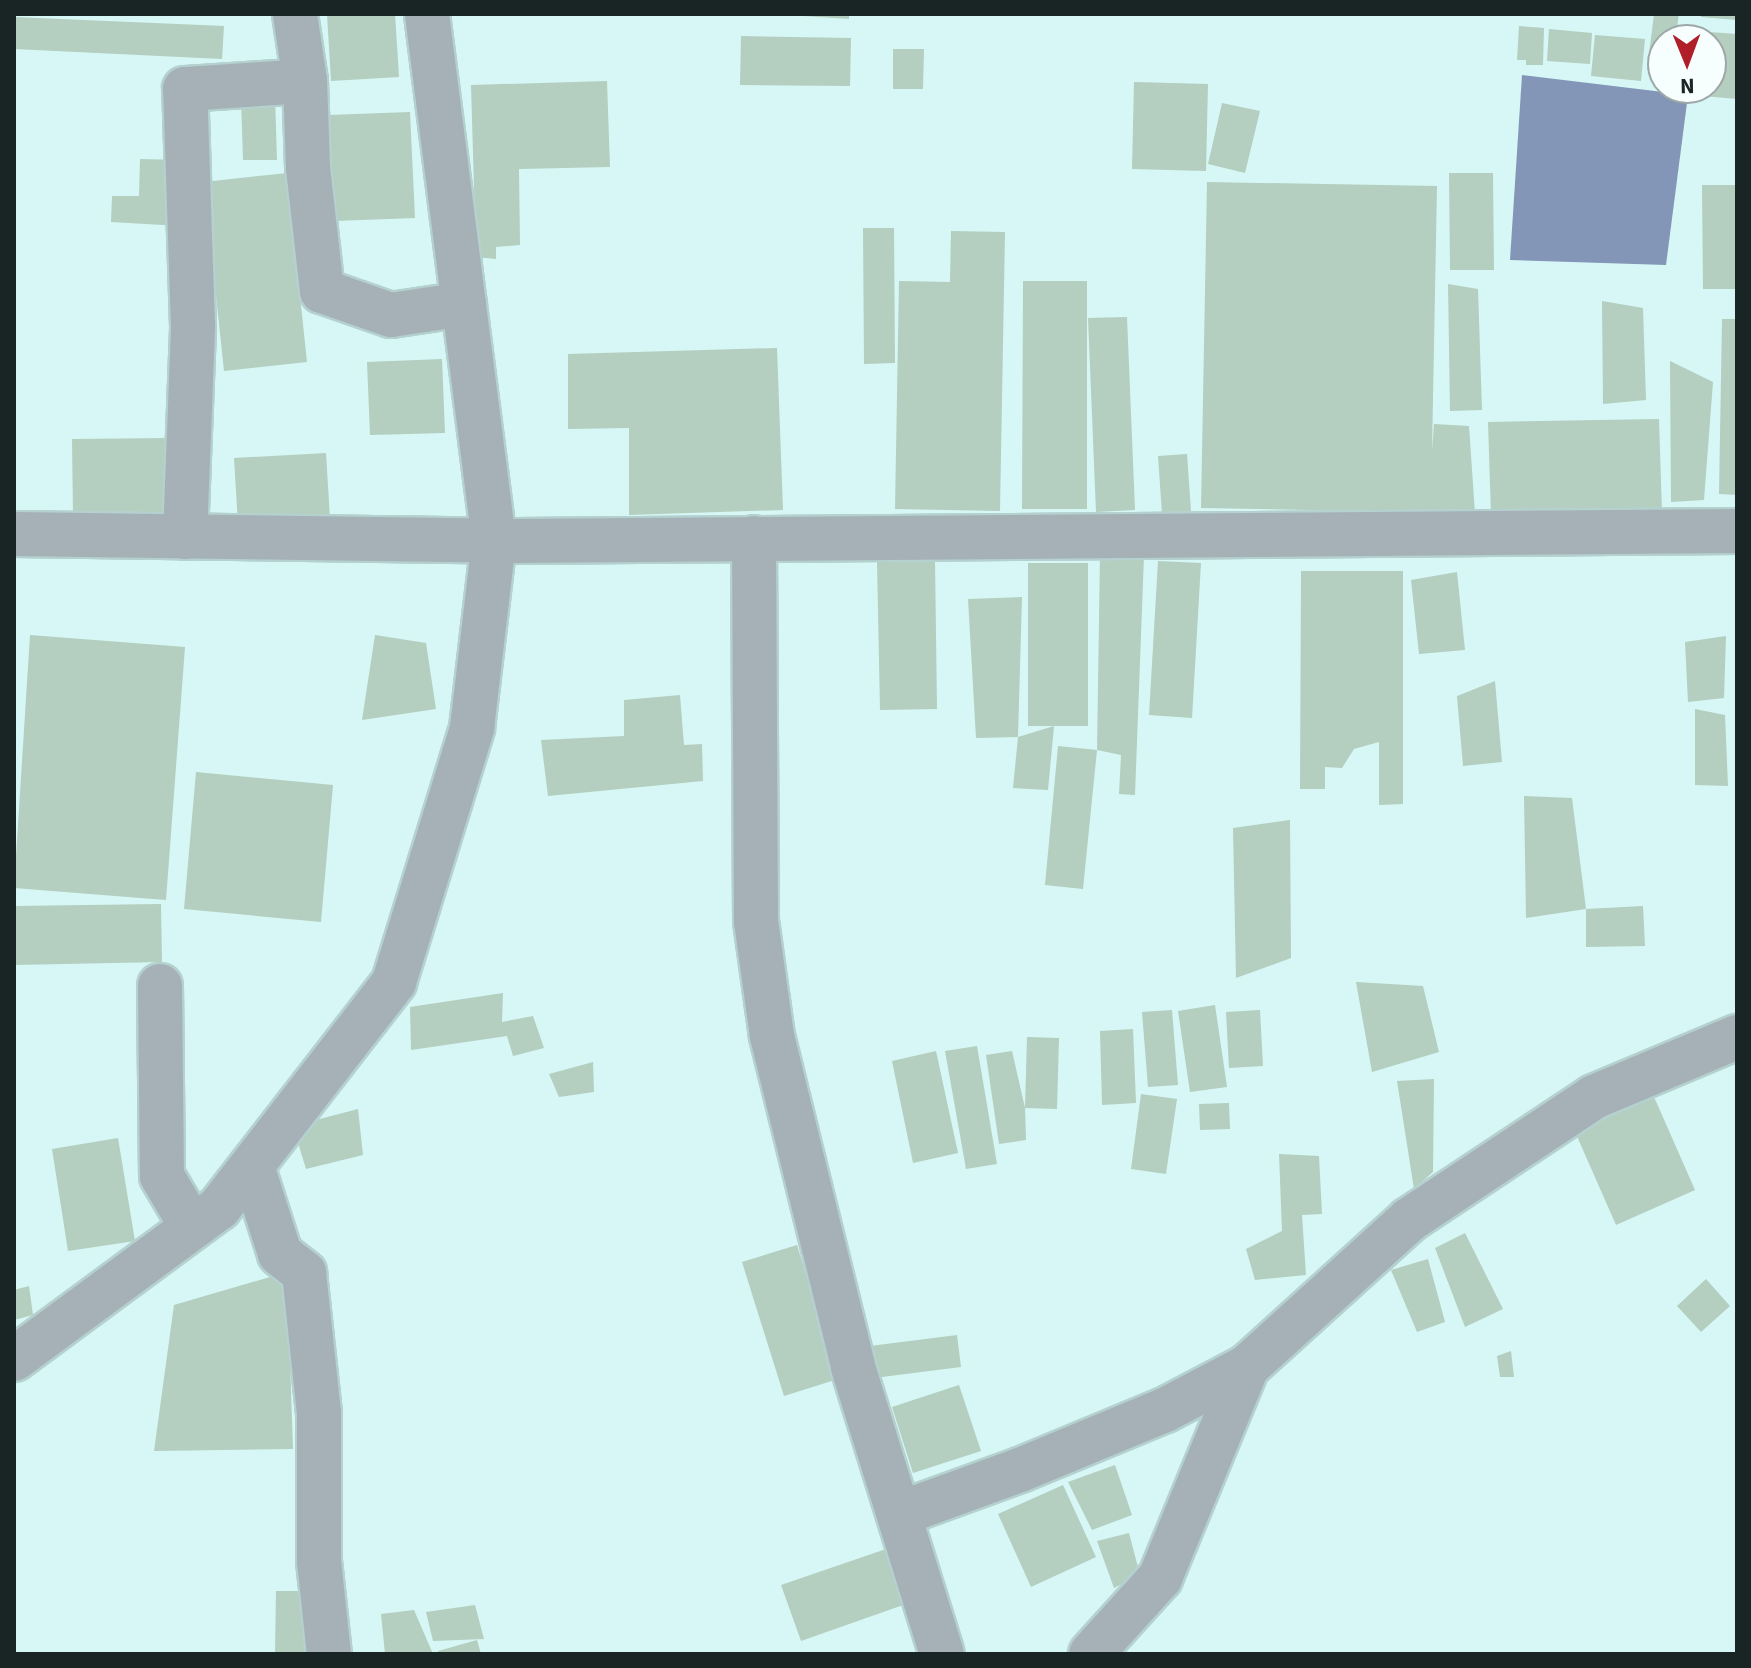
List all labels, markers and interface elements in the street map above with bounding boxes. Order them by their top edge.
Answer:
north arrow [1647,24,1727,104]
text: N [1680,70,1695,102]

